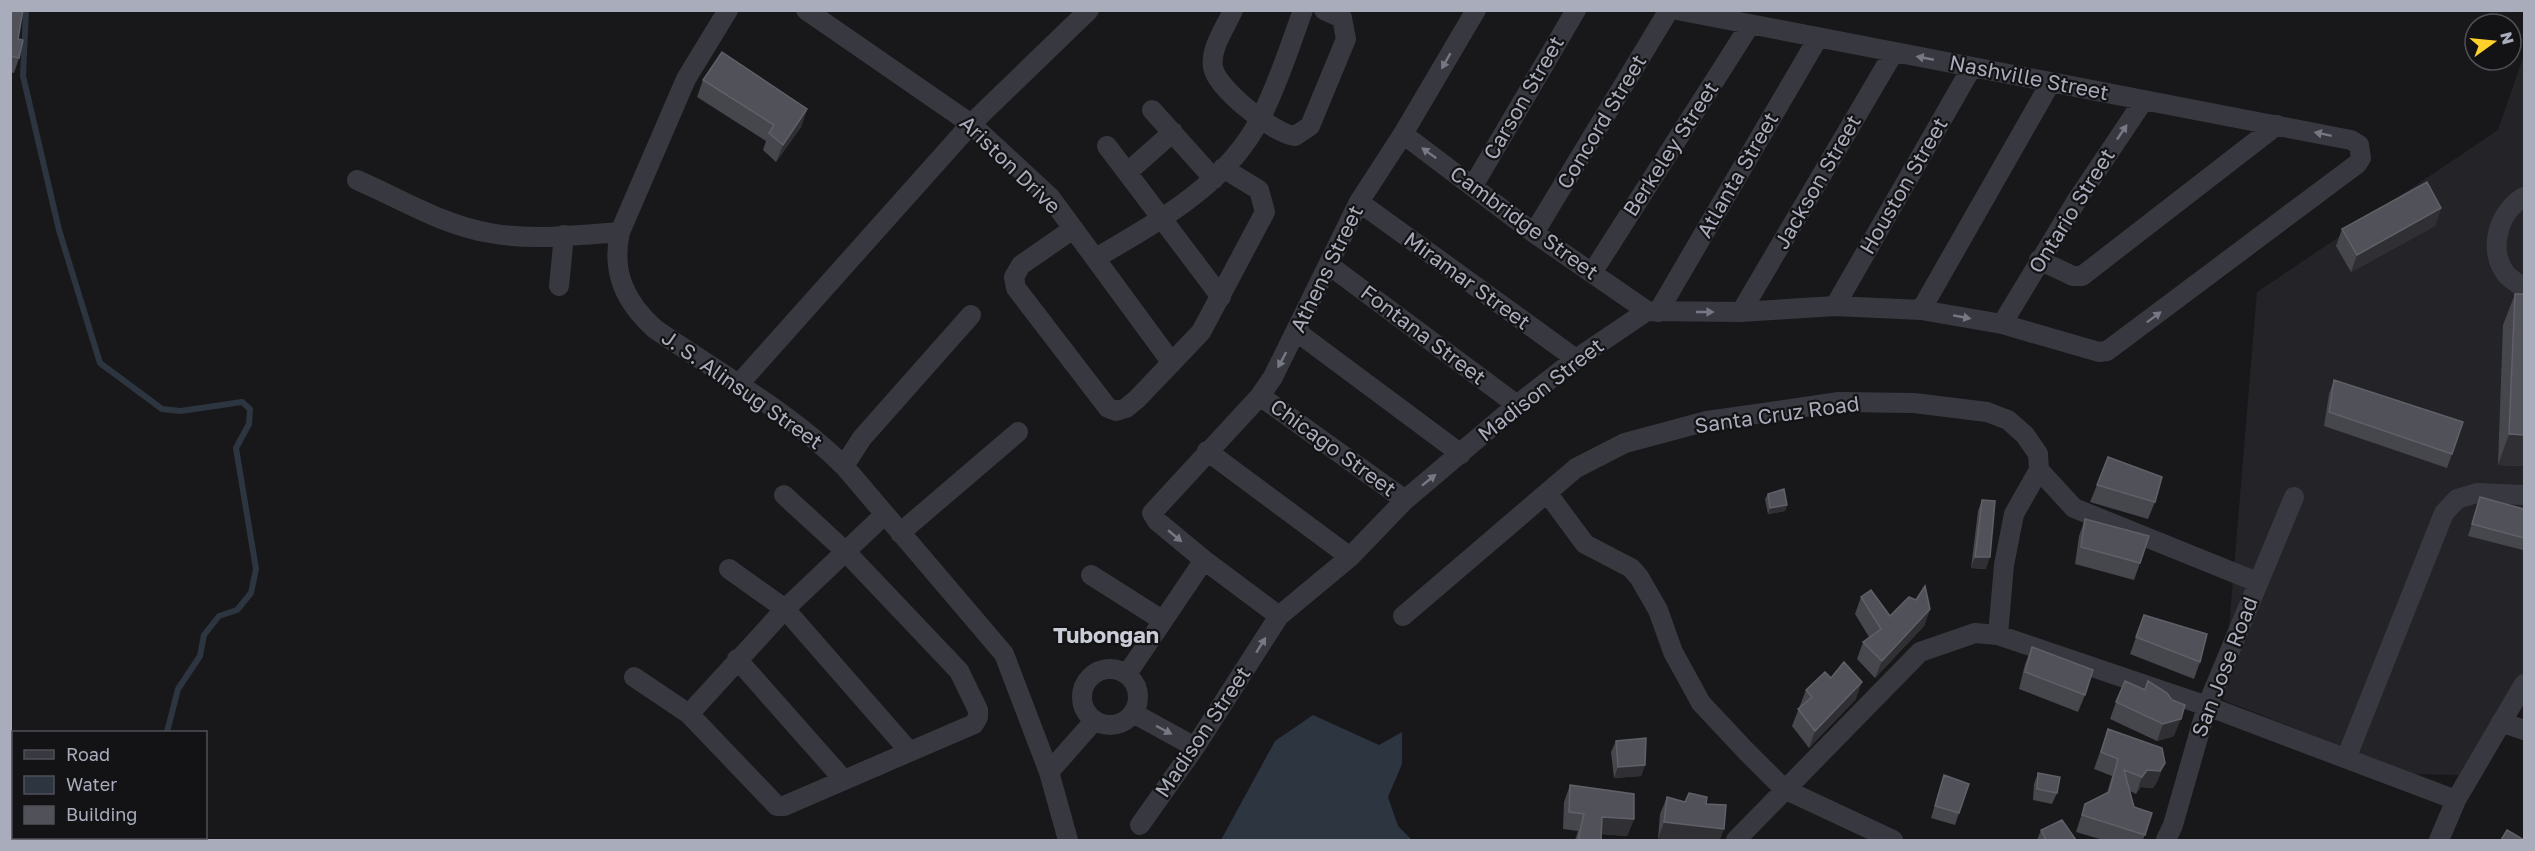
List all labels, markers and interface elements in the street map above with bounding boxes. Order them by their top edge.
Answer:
north arrow [2463,12,2523,72]
text: N [2496,30,2519,47]
street label: Carson Street [1477,31,1569,164]
street label: Nashville Street [1947,49,2111,105]
street label: Concord Street [1551,50,1651,193]
one-way arrow [1441,53,1451,70]
one-way arrow [1915,53,1934,62]
street label: Berkeley Street [1617,76,1723,221]
street label: Atlanta Street [1691,107,1784,242]
street label: Ariston Drive [955,110,1067,219]
street label: Jackson Street [1768,110,1866,253]
street label: Houston Street [1853,112,1953,259]
one-way arrow [2117,123,2128,140]
one-way arrow [2313,129,2332,138]
street label: Ontario Street [2022,143,2120,278]
one-way arrow [1422,148,1437,160]
street label: Cambridge Street [1445,160,1604,285]
street label: Athens Street [1284,201,1368,336]
street label: Miramar Street [1399,226,1536,335]
street label: Fontana Street [1356,279,1491,390]
one-way arrow [1695,307,1714,317]
one-way arrow [2147,311,2162,323]
one-way arrow [1953,313,1972,322]
street label: J. S. Alinsug Street [657,324,828,454]
street label: Madison Street [1472,332,1608,446]
one-way arrow [1277,352,1287,369]
street label: Santa Cruz Road [1693,390,1861,438]
street label: Chicago Street [1266,393,1402,502]
one-way arrow [1422,474,1437,486]
one-way arrow [1167,529,1182,542]
street label: San Jose Road [2185,593,2263,740]
district label: Tubongan [1053,621,1159,648]
one-way arrow [1256,637,1267,653]
street label: Madison Street [1149,661,1256,802]
one-way arrow [1156,725,1173,735]
legend [12,731,207,839]
text: Road [66,743,110,765]
text: Water [66,773,117,795]
text: Building [66,803,137,825]

